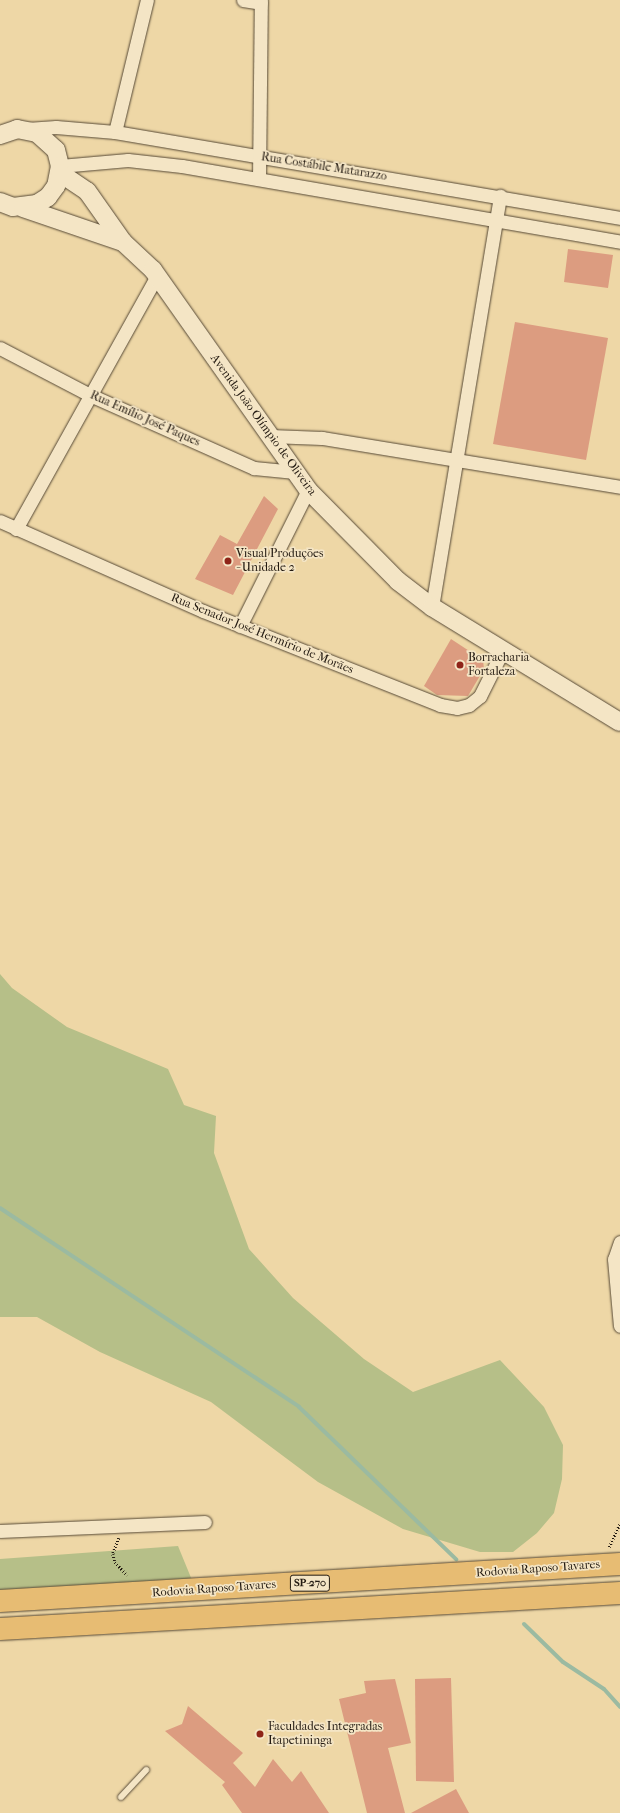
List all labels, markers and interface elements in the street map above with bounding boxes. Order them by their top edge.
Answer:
street label: Rua Costábile Matarazzo [260,150,388,184]
street label: Avenida João Olímpio de Oliveira [207,352,319,498]
street label: Rua Emílio José Paques [88,388,202,450]
place label: Visual Produções - Unidade 2 [236,547,323,575]
marker: Visual Produções - Unidade 2 [223,556,233,566]
street label: Rua Senador José Hermírio de Morães [169,591,355,677]
place label: Borracharia Fortaleza [468,651,529,679]
marker: Borracharia Fortaleza [455,660,465,670]
street label: Rodovia Raposo Tavares [476,1557,600,1581]
road number: SP-270 [289,1574,331,1592]
street label: Rodovia Raposo Tavares [152,1577,276,1601]
place label: Faculdades Integradas Itapetininga [268,1720,382,1748]
marker: Faculdades Integradas Itapetininga [255,1729,265,1739]

